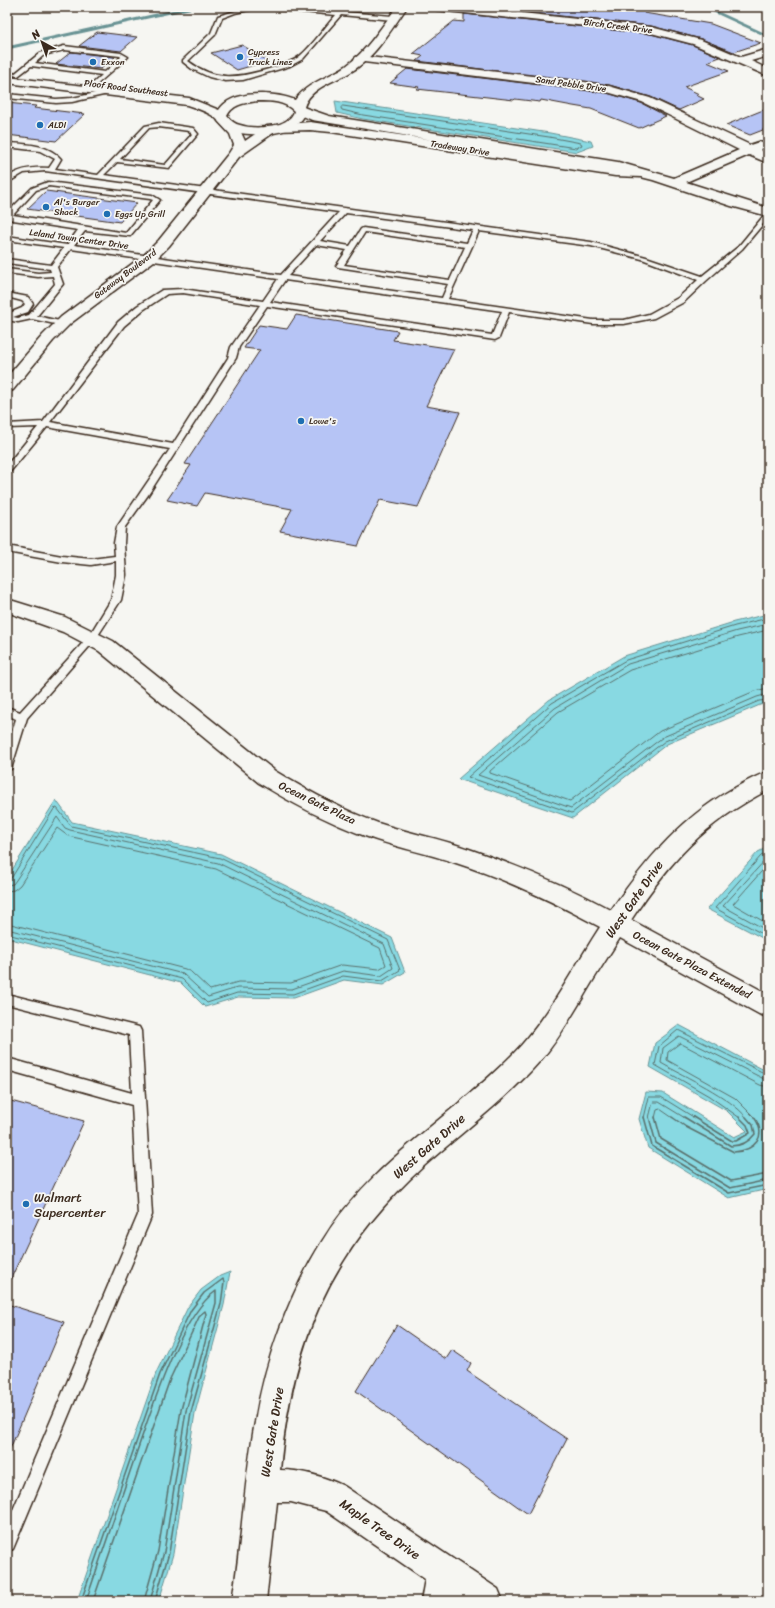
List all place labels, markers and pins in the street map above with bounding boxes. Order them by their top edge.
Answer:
place label: Cypress Truck Lines [248,44,293,70]
marker: Cypress Truck Lines [235,52,245,62]
place label: Exxon [101,54,125,70]
marker: Exxon [88,57,98,67]
place label: ALDI [47,117,66,133]
marker: ALDI [35,120,45,130]
place label: Al's Burger Shack [53,194,101,220]
marker: Al's Burger Shack [41,202,51,212]
place label: Eggs Up Grill [115,206,165,222]
marker: Eggs Up Grill [102,209,112,219]
place label: Lowe's [309,413,337,429]
marker: Lowe's [296,416,306,426]
place label: Walmart Supercenter [34,1186,106,1224]
marker: Walmart Supercenter [21,1199,31,1209]

